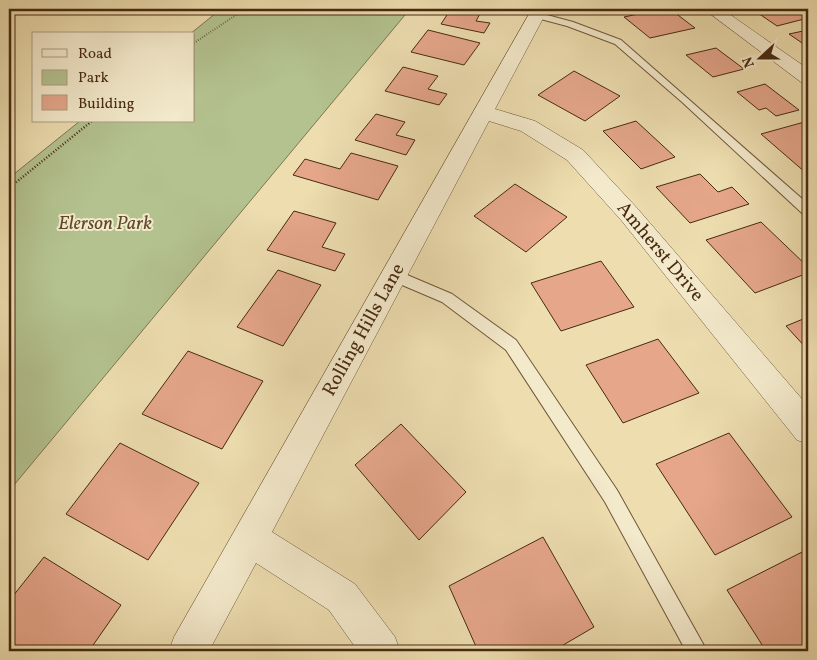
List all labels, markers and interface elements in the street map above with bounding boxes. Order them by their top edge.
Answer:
legend [32,32,195,122]
north arrow [734,32,784,82]
text: Road [78,44,112,65]
text: N [739,54,760,70]
text: Park [78,68,109,89]
text: Building [78,94,135,115]
street label: Amherst Drive [610,196,710,308]
park label: Elerson Park [58,211,152,237]
street label: Rolling Hills Lane [317,259,411,401]

